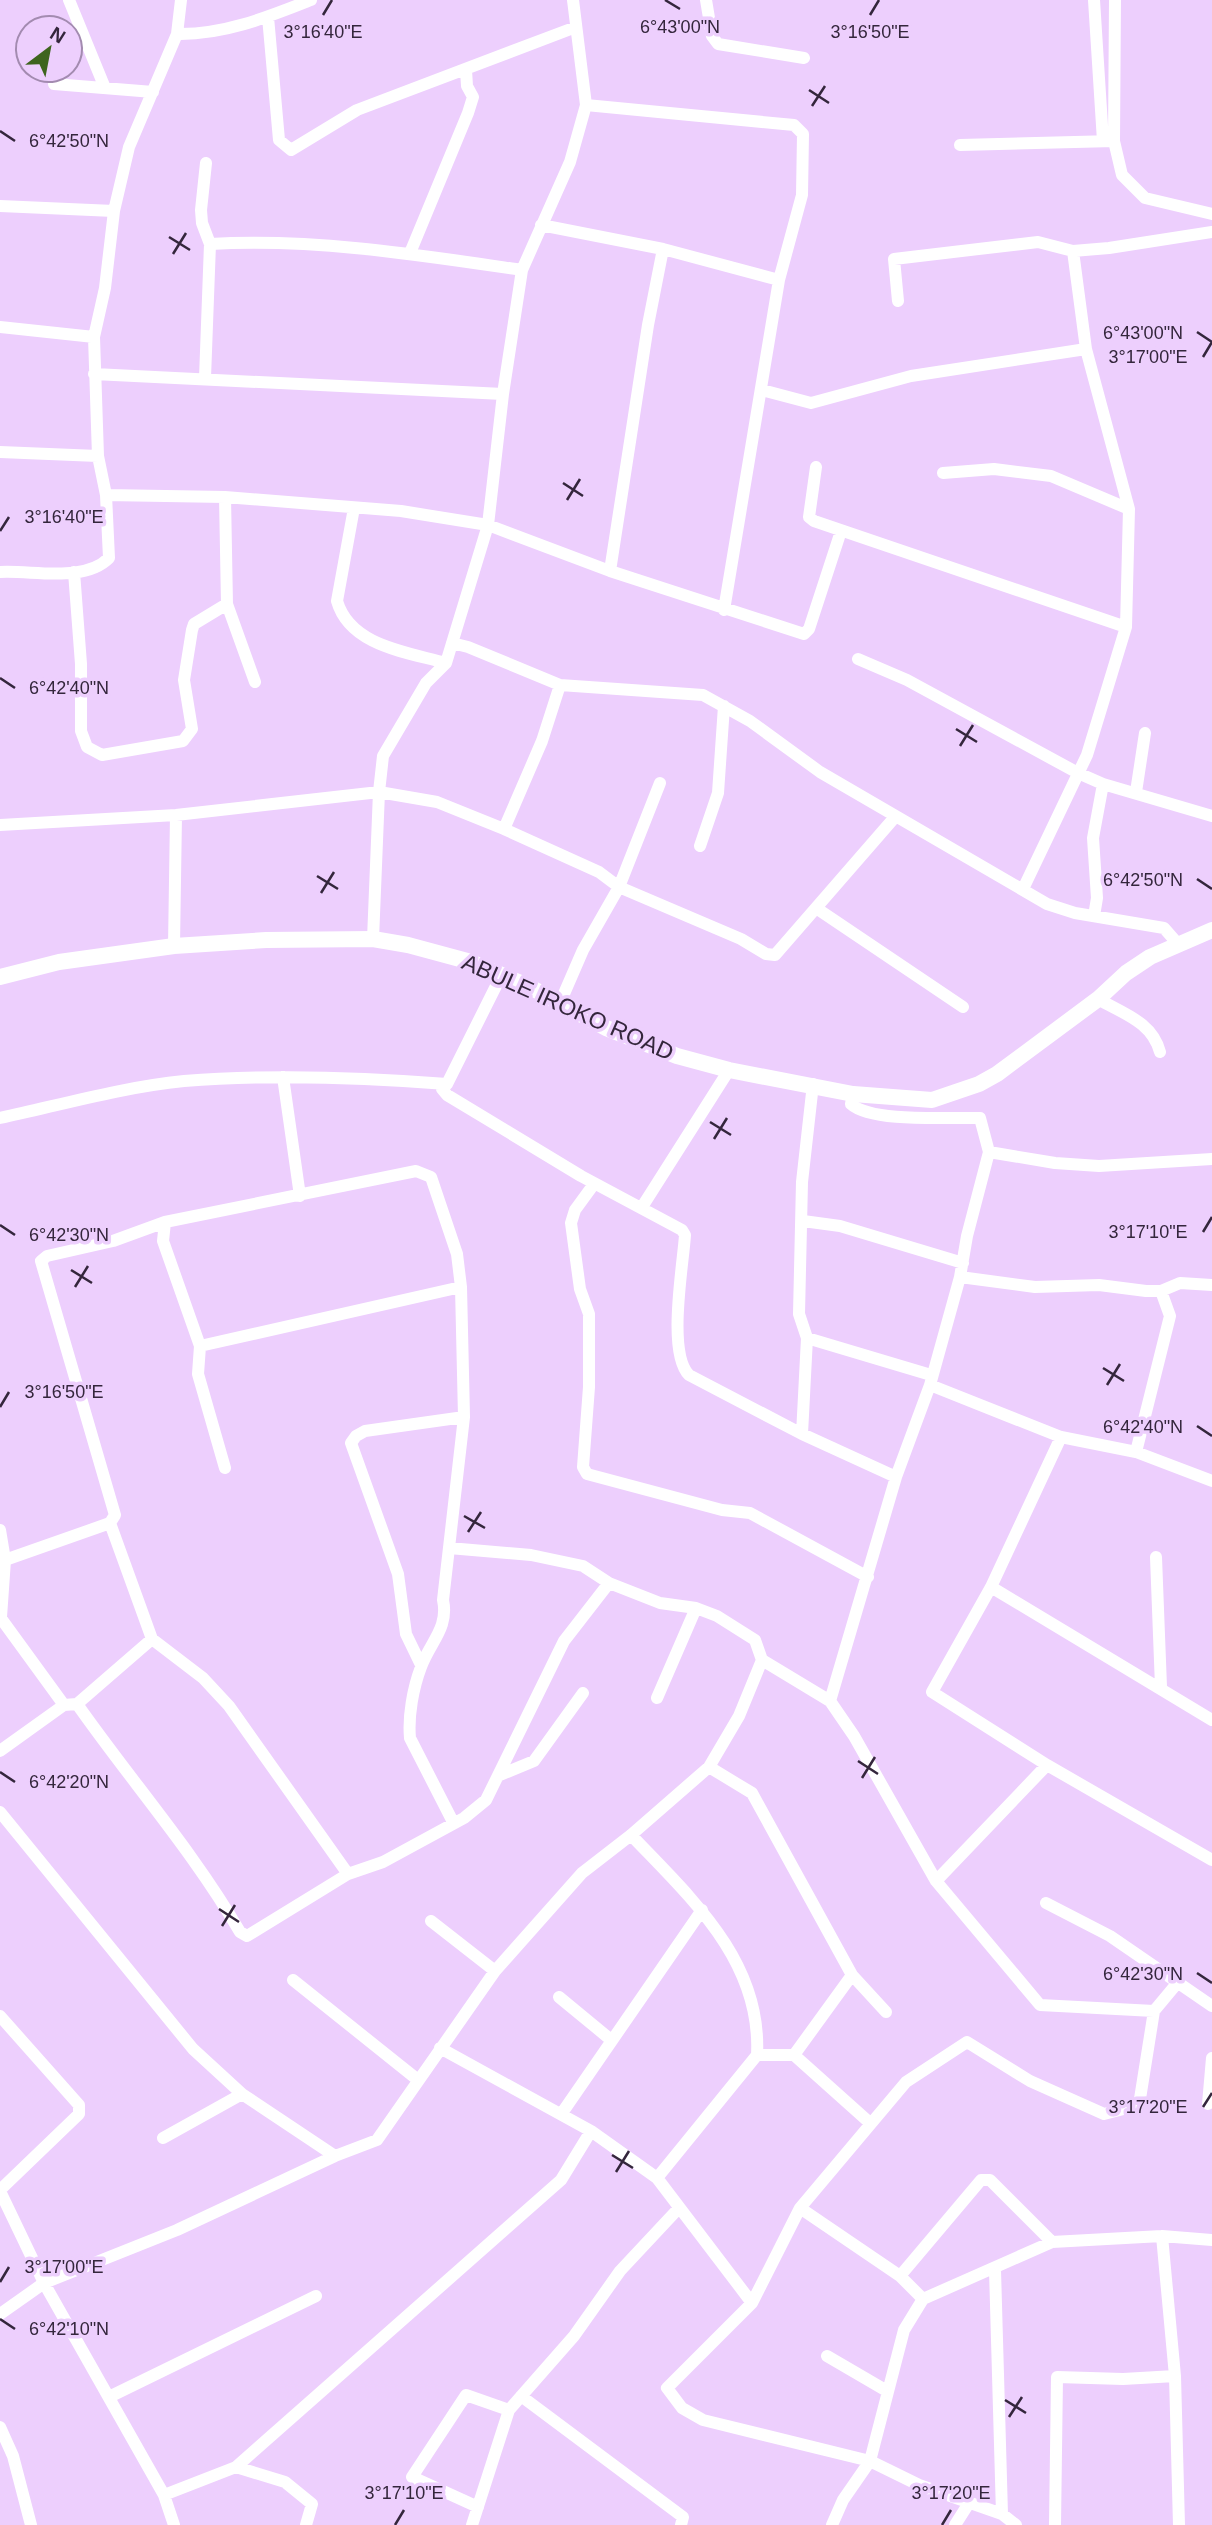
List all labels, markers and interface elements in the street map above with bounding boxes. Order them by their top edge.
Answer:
north arrow [14,14,84,84]
text: 6°43'00"N [640,17,720,37]
text: N [46,22,69,48]
text: 3°16'40"E [283,22,363,42]
text: 3°16'50"E [830,22,910,42]
text: 6°42'50"N [29,131,109,151]
text: 6°43'00"N [1103,323,1183,343]
text: 3°17'00"E [1108,347,1188,367]
text: 3°16'40"E [24,507,104,527]
text: 6°42'40"N [29,678,109,698]
text: 6°42'50"N [1103,870,1183,890]
street label: ABULE IROKO ROAD [458,949,678,1065]
text: 3°17'10"E [1108,1222,1188,1242]
text: 6°42'30"N [29,1225,109,1245]
text: 3°16'50"E [24,1382,104,1402]
text: 6°42'40"N [1103,1417,1183,1437]
text: 6°42'20"N [29,1772,109,1792]
text: 6°42'30"N [1103,1964,1183,1984]
text: 3°17'20"E [1108,2097,1188,2117]
text: 3°17'00"E [24,2257,104,2277]
text: 6°42'10"N [29,2319,109,2339]
text: 3°17'10"E [364,2483,444,2503]
text: 3°17'20"E [911,2483,991,2503]

